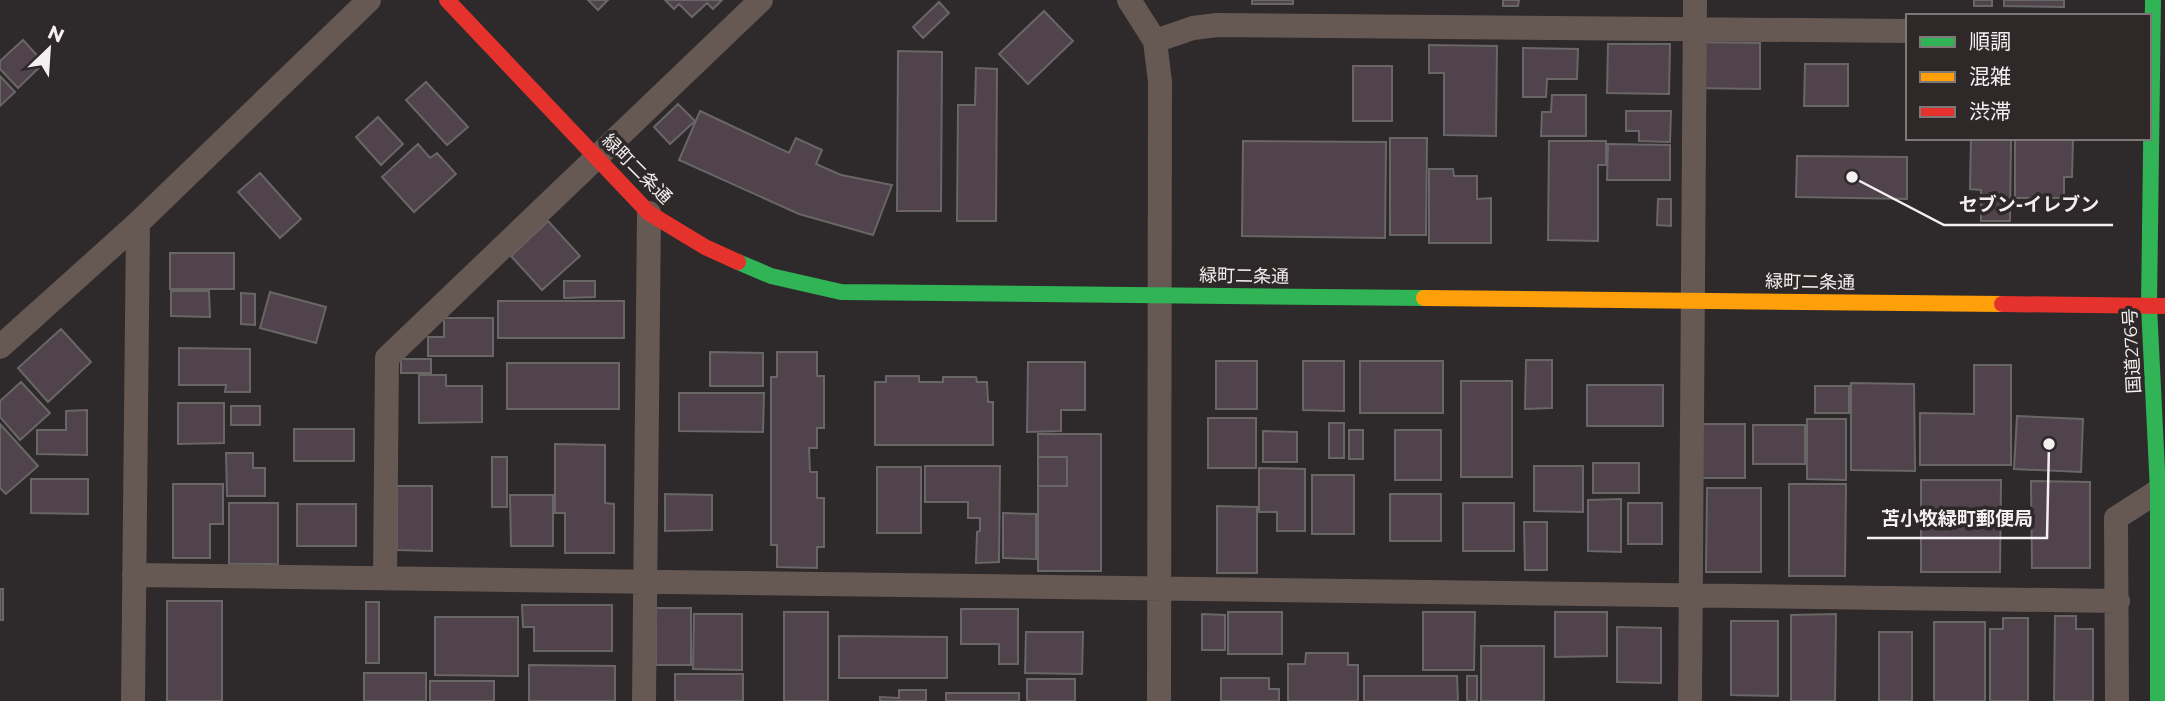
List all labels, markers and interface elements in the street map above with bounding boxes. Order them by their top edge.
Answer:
north arrow [14,14,84,84]
legend [1906,14,2151,140]
text: N [44,20,68,48]
text: 順調 [1969,29,2011,54]
text: 混雑 [1969,64,2011,89]
text: 渋滞 [1969,99,2011,124]
street label: 緑町二条通 [597,129,677,209]
callout: セブン-イレブン [1944,185,2113,225]
text: セブン-イレブン [1959,193,2099,216]
street label: 緑町二条通 [1199,264,1289,288]
street label: 緑町二条通 [1765,270,1855,294]
street label: 国道276号 [2119,308,2145,394]
callout: 苫小牧緑町郵便局 [1867,498,2047,538]
text: 苫小牧緑町郵便局 [1881,507,2033,530]

